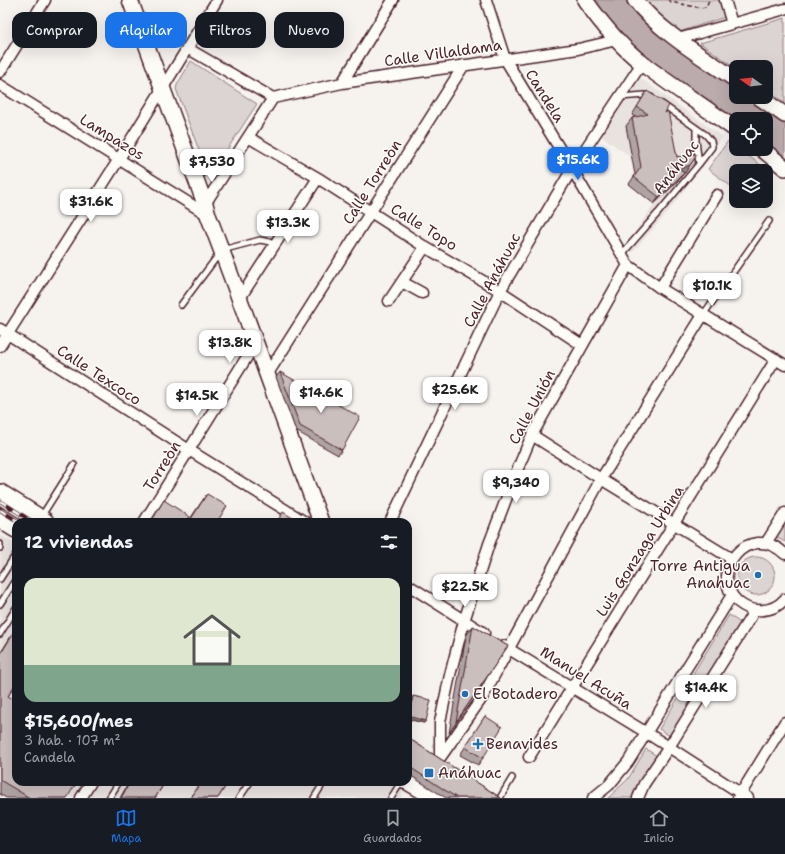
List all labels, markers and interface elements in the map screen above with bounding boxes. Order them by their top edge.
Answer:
chip: Comprar [12,12,97,48]
chip: Alquilar [105,12,187,48]
chip: Filtros [195,12,266,48]
chip: Nuevo [274,12,344,48]
street label: Calle Villaldama [383,35,504,71]
north arrow [729,60,773,104]
map controls [729,60,773,208]
street label: Candela [521,66,569,127]
street label: Lampazos [76,109,148,165]
button: locate [729,112,773,156]
street label: Calle Torreòn [338,136,406,228]
street label: Anáhuac [649,136,703,198]
pin: $15.6K [545,147,611,181]
pin: $7,530 [179,149,245,183]
text: $15.6K [556,151,600,168]
text: $7,530 [189,153,235,170]
button: layers [729,164,773,208]
pin: $31.6K [58,189,124,223]
text: $31.6K [69,193,113,210]
street label: Calle Topo [387,199,461,255]
pin: $13.3K [255,210,321,244]
text: $13.3K [266,214,310,231]
street label: Calle Anáhuac [459,229,525,331]
pin: $10.1K [679,273,745,307]
text: $10.1K [692,277,732,294]
pin: $13.8K [197,330,263,364]
text: $13.8K [208,334,252,351]
street label: Calle Texcoco [53,340,145,410]
street label: Calle Unión [504,366,560,448]
pin: $25.6K [422,377,488,411]
pin: $14.6K [288,380,354,414]
text: $25.6K [432,381,478,398]
pin: $14.5K [164,383,230,417]
text: $14.6K [299,384,343,401]
text: $14.5K [175,387,219,404]
street label: Torreòn [139,437,185,495]
pin: $9,340 [483,470,549,504]
text: $9,340 [492,474,540,491]
street label: Luis Gonzaga Urbina [591,481,689,620]
text: 12 viviendas [24,531,133,553]
icon: filters [378,531,400,553]
place label: Torre Antigua Anahuac [650,556,751,593]
marker: Torre Antigua Anahuac [753,570,763,580]
pin: $22.5K [432,574,498,608]
text: $22.5K [441,578,489,595]
icon: home [176,604,248,676]
street label: Manuel Acuña [536,642,636,714]
pin: $14.4K [673,675,739,709]
text: $14.4K [684,679,728,696]
place label: El Botadero [473,684,558,704]
marker: El Botadero [460,689,470,699]
text: $15,600/mes [24,710,133,732]
text: 3 hab. · 107 m² [24,732,121,749]
place label: Benavides [486,734,558,754]
marker: Benavides [473,739,483,749]
text: Candela [24,749,75,766]
place label: Anáhuac [438,763,502,783]
marker: Anáhuac [423,767,435,779]
tab: Mapa [111,807,141,846]
tab: Guardados [363,807,422,846]
tab: Inicio [644,807,674,846]

